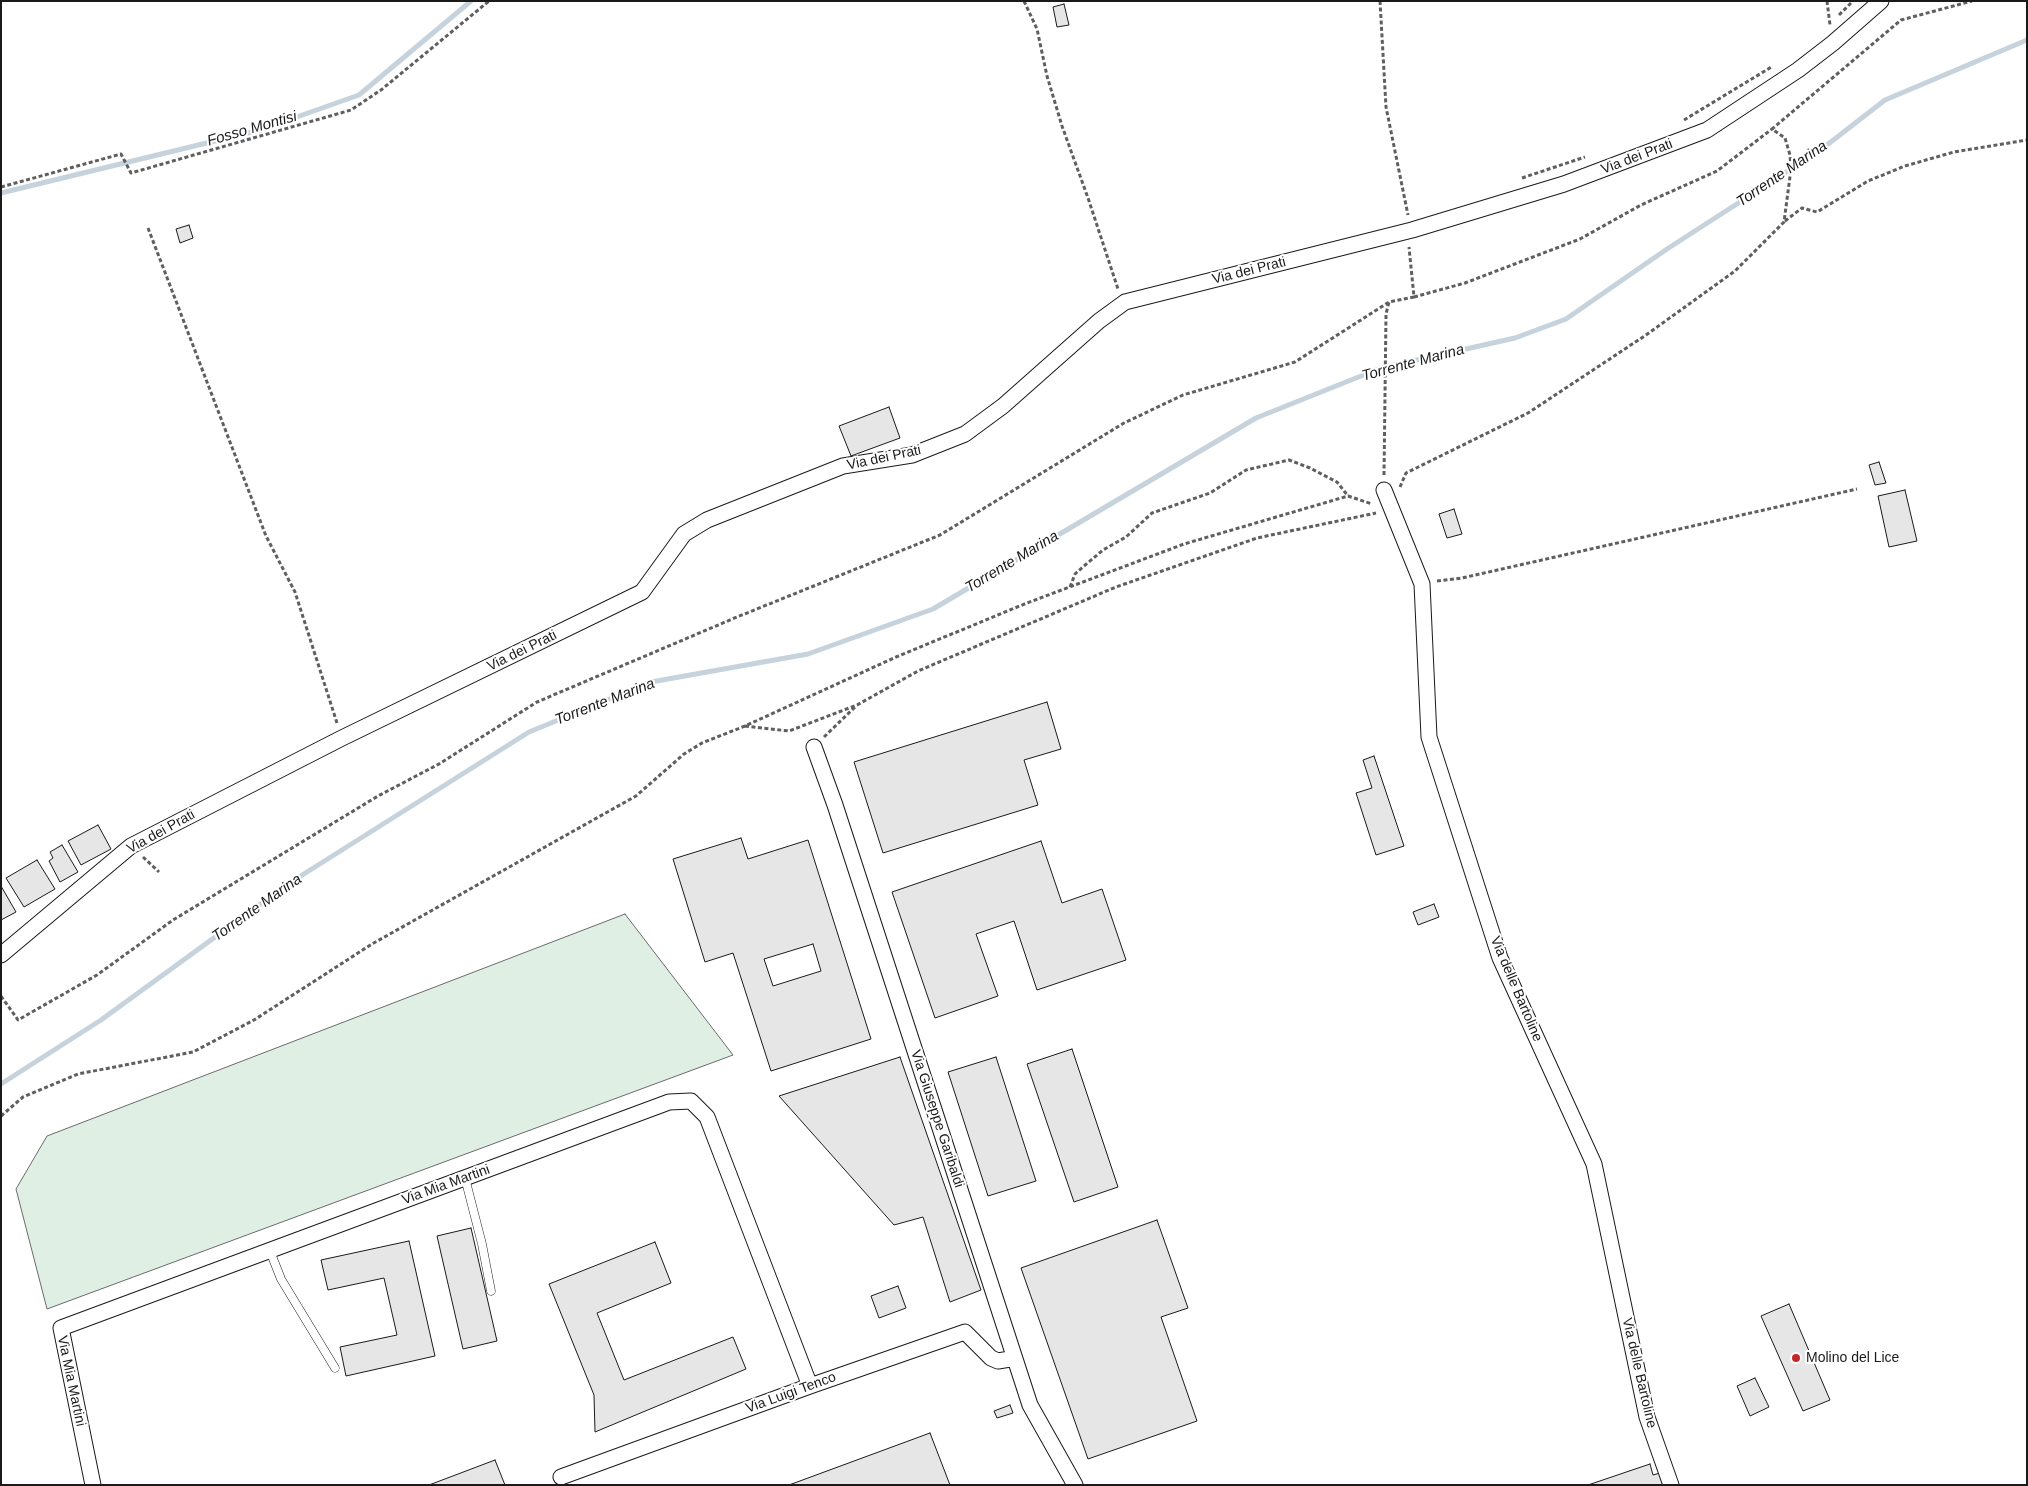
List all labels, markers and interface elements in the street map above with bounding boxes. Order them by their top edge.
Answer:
water label: Fosso Montisi [205,108,299,150]
street label: Via dei Prati [1599,136,1675,178]
water label: Torrente Marina [1733,137,1831,211]
street label: Via dei Prati [1210,254,1288,288]
water label: Torrente Marina [1360,341,1466,385]
street label: Via dei Prati [845,442,923,474]
water label: Torrente Marina [962,527,1062,597]
street label: Via dei Prati [485,627,559,675]
water label: Torrente Marina [553,675,657,729]
street label: Via dei Prati [124,806,198,858]
water label: Torrente Marina [209,870,305,946]
street label: Via delle Bartoline [1486,934,1546,1044]
street label: Via Giuseppe Garibaldi [907,1048,967,1190]
street label: Via Mia Martini [400,1161,492,1209]
street label: Via delle Bartoline [1618,1316,1660,1430]
street label: Via Mia Martini [53,1334,89,1428]
place label: Molino del Lice [1806,1350,1899,1366]
marker: Molino del Lice [1790,1352,1802,1364]
street label: Via Luigi Tenco [744,1369,838,1417]

